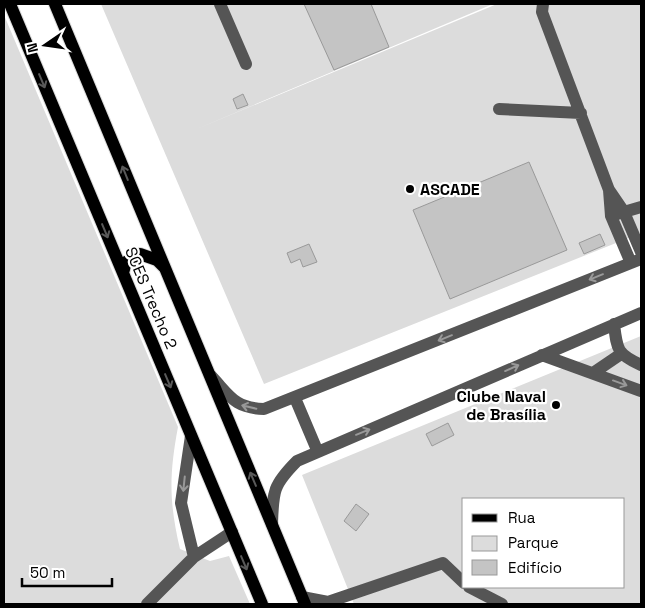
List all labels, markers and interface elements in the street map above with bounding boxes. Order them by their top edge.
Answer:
north arrow [20,20,70,70]
text: N [23,41,42,55]
one-way arrow [38,73,48,88]
one-way arrow [120,166,130,181]
place label: ASCADE [420,179,480,200]
marker: ASCADE [404,183,416,195]
one-way arrow [101,223,111,238]
street label: SCES Trecho 2 [120,244,182,352]
one-way arrow [589,273,604,283]
one-way arrow [438,334,453,343]
one-way arrow [504,362,519,372]
one-way arrow [164,373,173,388]
one-way arrow [612,379,628,388]
place label: Clube Naval de Brasília [456,386,546,425]
marker: Clube Naval de Brasília [550,399,562,411]
one-way arrow [241,402,257,411]
one-way arrow [355,426,370,435]
one-way arrow [247,472,256,487]
one-way arrow [179,476,189,492]
legend [462,498,625,588]
text: Rua [508,508,536,527]
text: Parque [508,533,559,552]
one-way arrow [240,555,250,570]
scale bar [22,556,112,588]
text: Edifício [508,558,562,577]
text: 50 m [30,563,65,582]

